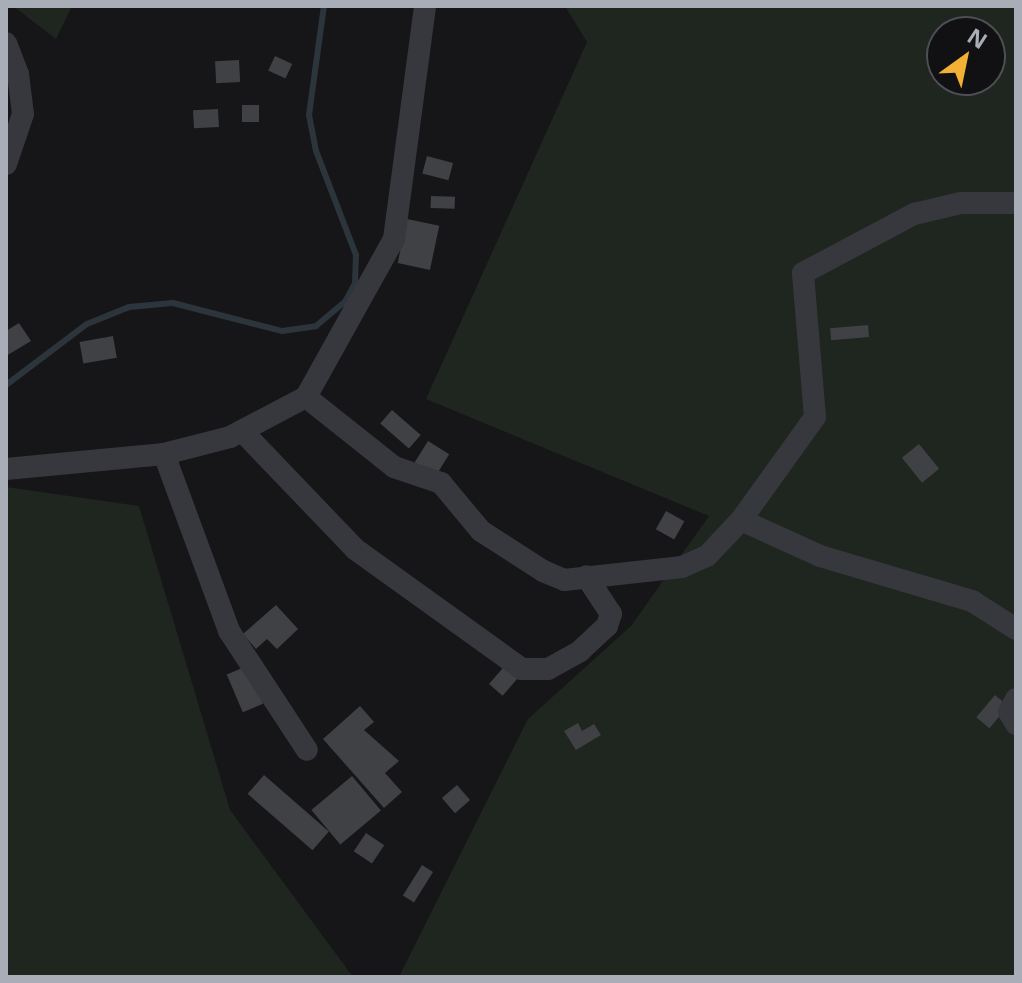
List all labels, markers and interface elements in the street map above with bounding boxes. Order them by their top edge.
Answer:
north arrow [926,16,1006,96]
text: N [962,20,994,55]

